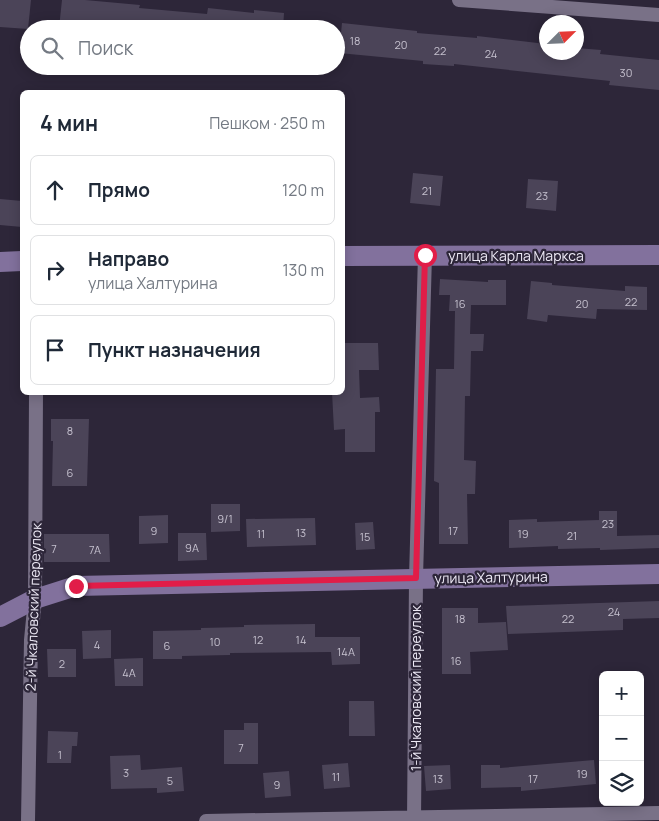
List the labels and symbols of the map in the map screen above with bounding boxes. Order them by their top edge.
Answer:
north arrow [539,15,584,60]
house number: 18 [350,33,360,48]
house number: 20 [395,37,407,52]
house number: 22 [434,43,446,58]
house number: 24 [485,46,497,61]
house number: 30 [620,65,632,80]
house number: 21 [422,183,432,198]
house number: 23 [536,188,548,203]
route start [414,244,437,267]
street label: улица Карла Маркса [448,246,584,265]
house number: 22 [625,294,637,309]
house number: 16 [454,296,466,311]
house number: 20 [576,296,588,311]
house number: 8 [67,423,73,438]
house number: 6 [67,465,74,480]
house number: 9/1 [217,511,233,526]
house number: 23 [602,516,614,531]
street label: 2-й Чкаловский переулок [21,521,45,692]
house number: 9 [151,523,158,538]
house number: 17 [448,523,458,538]
house number: 13 [296,525,306,540]
house number: 11 [257,526,265,541]
house number: 19 [517,526,529,541]
house number: 21 [567,528,577,543]
house number: 15 [360,529,370,544]
house number: 9А [185,540,199,555]
house number: 7 [51,541,57,556]
house number: 7А [89,542,101,557]
street label: улица Халтурина [434,567,548,587]
route end [65,575,88,598]
street label: 1-й Чкаловский переулок [406,604,425,771]
house number: 24 [608,604,620,619]
house number: 18 [455,611,465,626]
house number: 22 [562,611,574,626]
house number: 12 [253,632,263,647]
house number: 14 [296,632,306,647]
house number: 10 [209,634,221,649]
house number: 4 [94,637,100,652]
house number: 6 [164,638,171,653]
house number: 14А [337,644,355,659]
house number: 16 [450,653,462,668]
house number: 2 [59,656,65,671]
house number: 4А [122,665,136,680]
house number: 7 [238,740,244,755]
house number: 1 [58,747,62,762]
house number: 3 [123,765,129,780]
house number: 19 [576,766,588,781]
house number: 11 [332,769,340,784]
house number: 13 [433,771,443,786]
house number: 17 [528,771,538,786]
house number: 5 [167,773,173,788]
house number: 9 [274,777,281,792]

